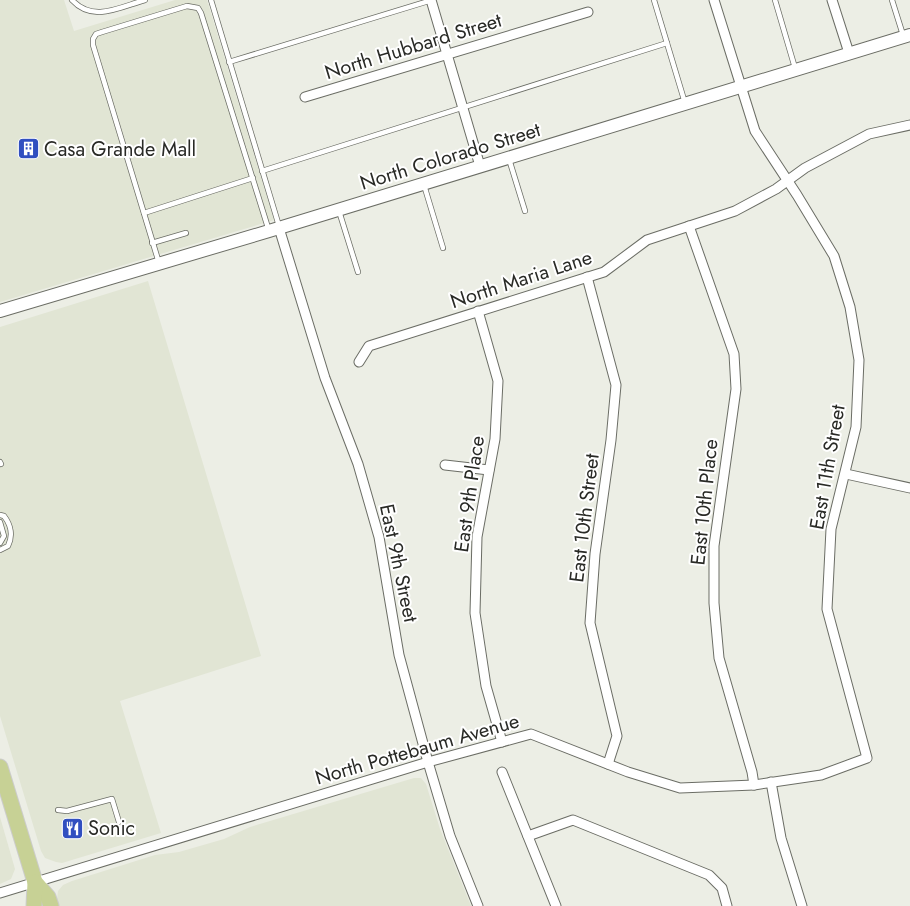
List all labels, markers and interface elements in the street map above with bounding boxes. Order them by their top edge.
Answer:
street label: North Hubbard Street [321,6,505,87]
street label: North Colorado Street [356,115,544,198]
place label: Casa Grande Mall [44,135,196,164]
building icon: Casa Grande Mall [16,137,40,161]
street label: North Maria Lane [447,243,596,316]
street label: East 11th Street [802,402,853,532]
street label: East 9th Place [447,434,492,554]
street label: East 10th Place [683,437,726,567]
street label: East 10th Street [562,452,607,584]
street label: East 9th Street [372,501,425,625]
street label: North Pottebaum Avenue [312,706,523,793]
place label: Sonic [88,814,135,843]
restaurant icon: Sonic [60,816,84,840]

